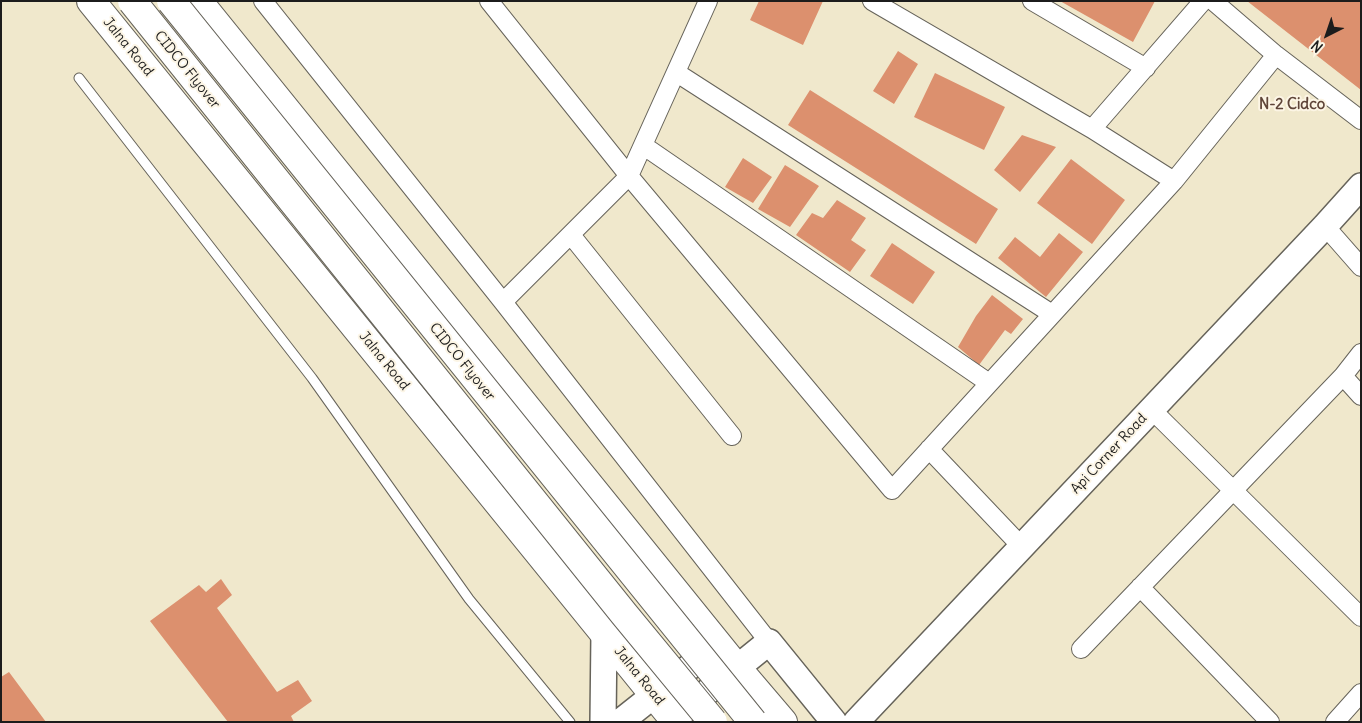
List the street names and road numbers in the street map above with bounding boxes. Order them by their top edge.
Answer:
street label: Jalna Road [99,14,157,80]
street label: CIDCO Flyover [150,28,224,112]
street label: CIDCO Flyover [425,320,499,404]
street label: Jalna Road [355,328,413,394]
street label: Api Corner Road [1068,410,1150,498]
street label: Jalna Road [610,643,668,709]

